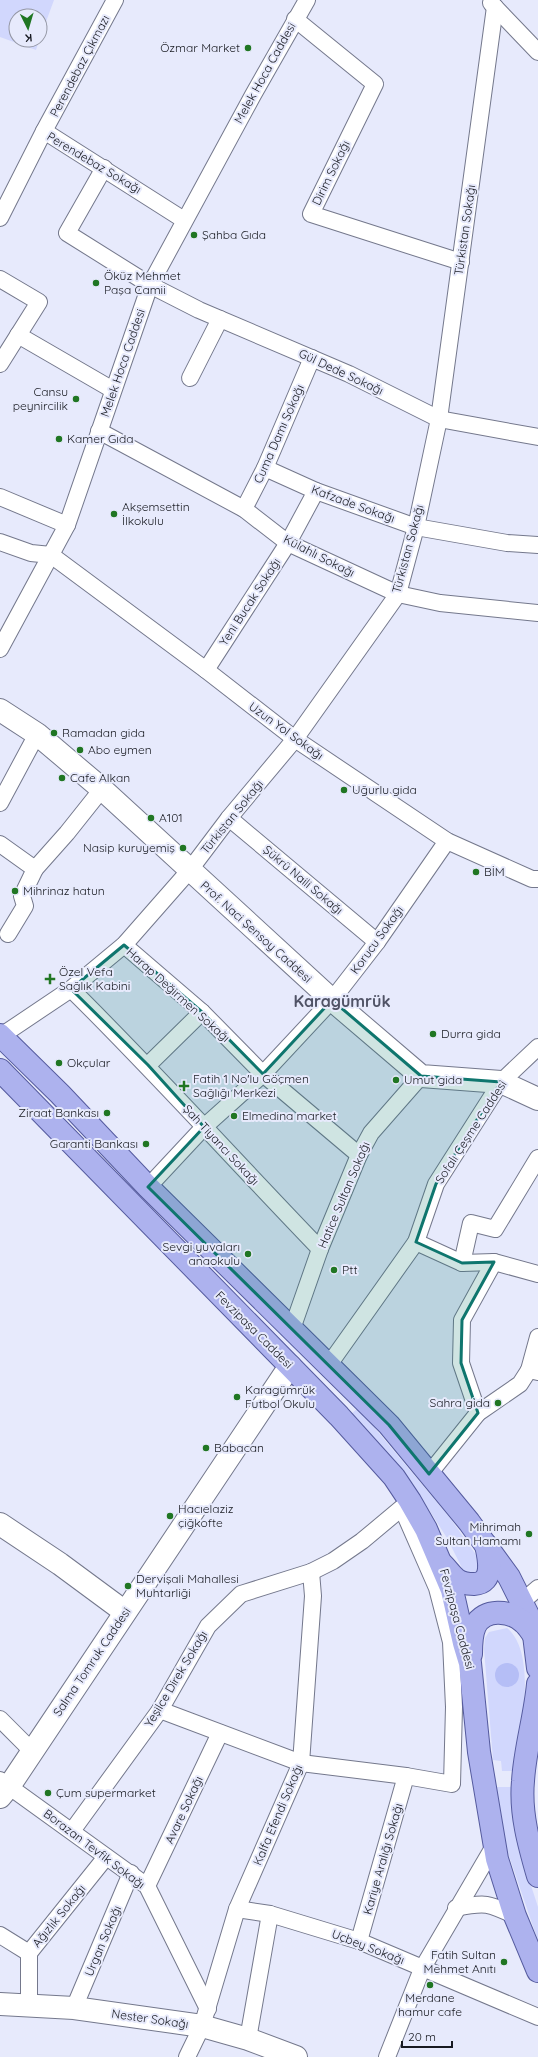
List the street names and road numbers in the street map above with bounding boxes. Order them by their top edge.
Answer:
street label: Perendebaz Çıkmazı [46,12,113,119]
street label: Melek Hoca Caddesi [231,20,299,126]
street label: Perendebaz Sokağı [44,129,144,197]
street label: Dirim Sokağı [308,138,353,208]
street label: Türkistan Sokağı [451,184,478,276]
street label: Melek Hoca Caddesi [97,307,148,419]
street label: Gül Dede Sokağı [296,345,386,398]
street label: Cuma Damı Sokağı [250,382,307,486]
street label: Kafzade Sokağı [309,481,397,526]
street label: Türkistan Sokağı [388,503,427,595]
street label: Külahlı Sokağı [281,531,357,580]
street label: Yeni Bucak Sokağı [216,555,283,648]
street label: Uzun Yol Sokağı [246,699,327,763]
street label: Türkistan Sokağı [197,777,266,857]
street label: Şükrü Naili Sokağı [260,842,346,917]
street label: Prof. Naci Şensoy Caddesi [198,878,315,986]
street label: Korucu Sokağı [347,903,406,977]
street label: Harap Değirmen Sokağı [124,944,233,1045]
street label: Sofalı Çeşme Caddesi [432,1077,510,1186]
street label: Şah Tiyancı Sokağı [180,1101,263,1188]
street label: Hatice Sultan Sokağı [314,1139,373,1250]
street label: Fevzipaşa Caddesi [213,1288,296,1371]
street label: Fevzipaşa Caddesi [437,1567,478,1671]
street label: Salma Tomruk Caddesi [50,1604,134,1719]
street label: Yeşilce Direk Sokağı [141,1628,210,1730]
street label: Kalfa Efendi Sokağı [249,1762,306,1868]
street label: Avare Sokağı [161,1773,206,1846]
street label: Kariye Aralığı Sokağı [359,1801,406,1916]
street label: Borazan Tevfik Sokağı [41,1806,148,1892]
street label: Ağızlık Sokağı [29,1881,88,1950]
street label: Urgan Sokağı [81,1903,124,1979]
street label: Uçbey Sokağı [330,1926,407,1967]
street label: Nester Sokağı [111,2006,190,2031]

